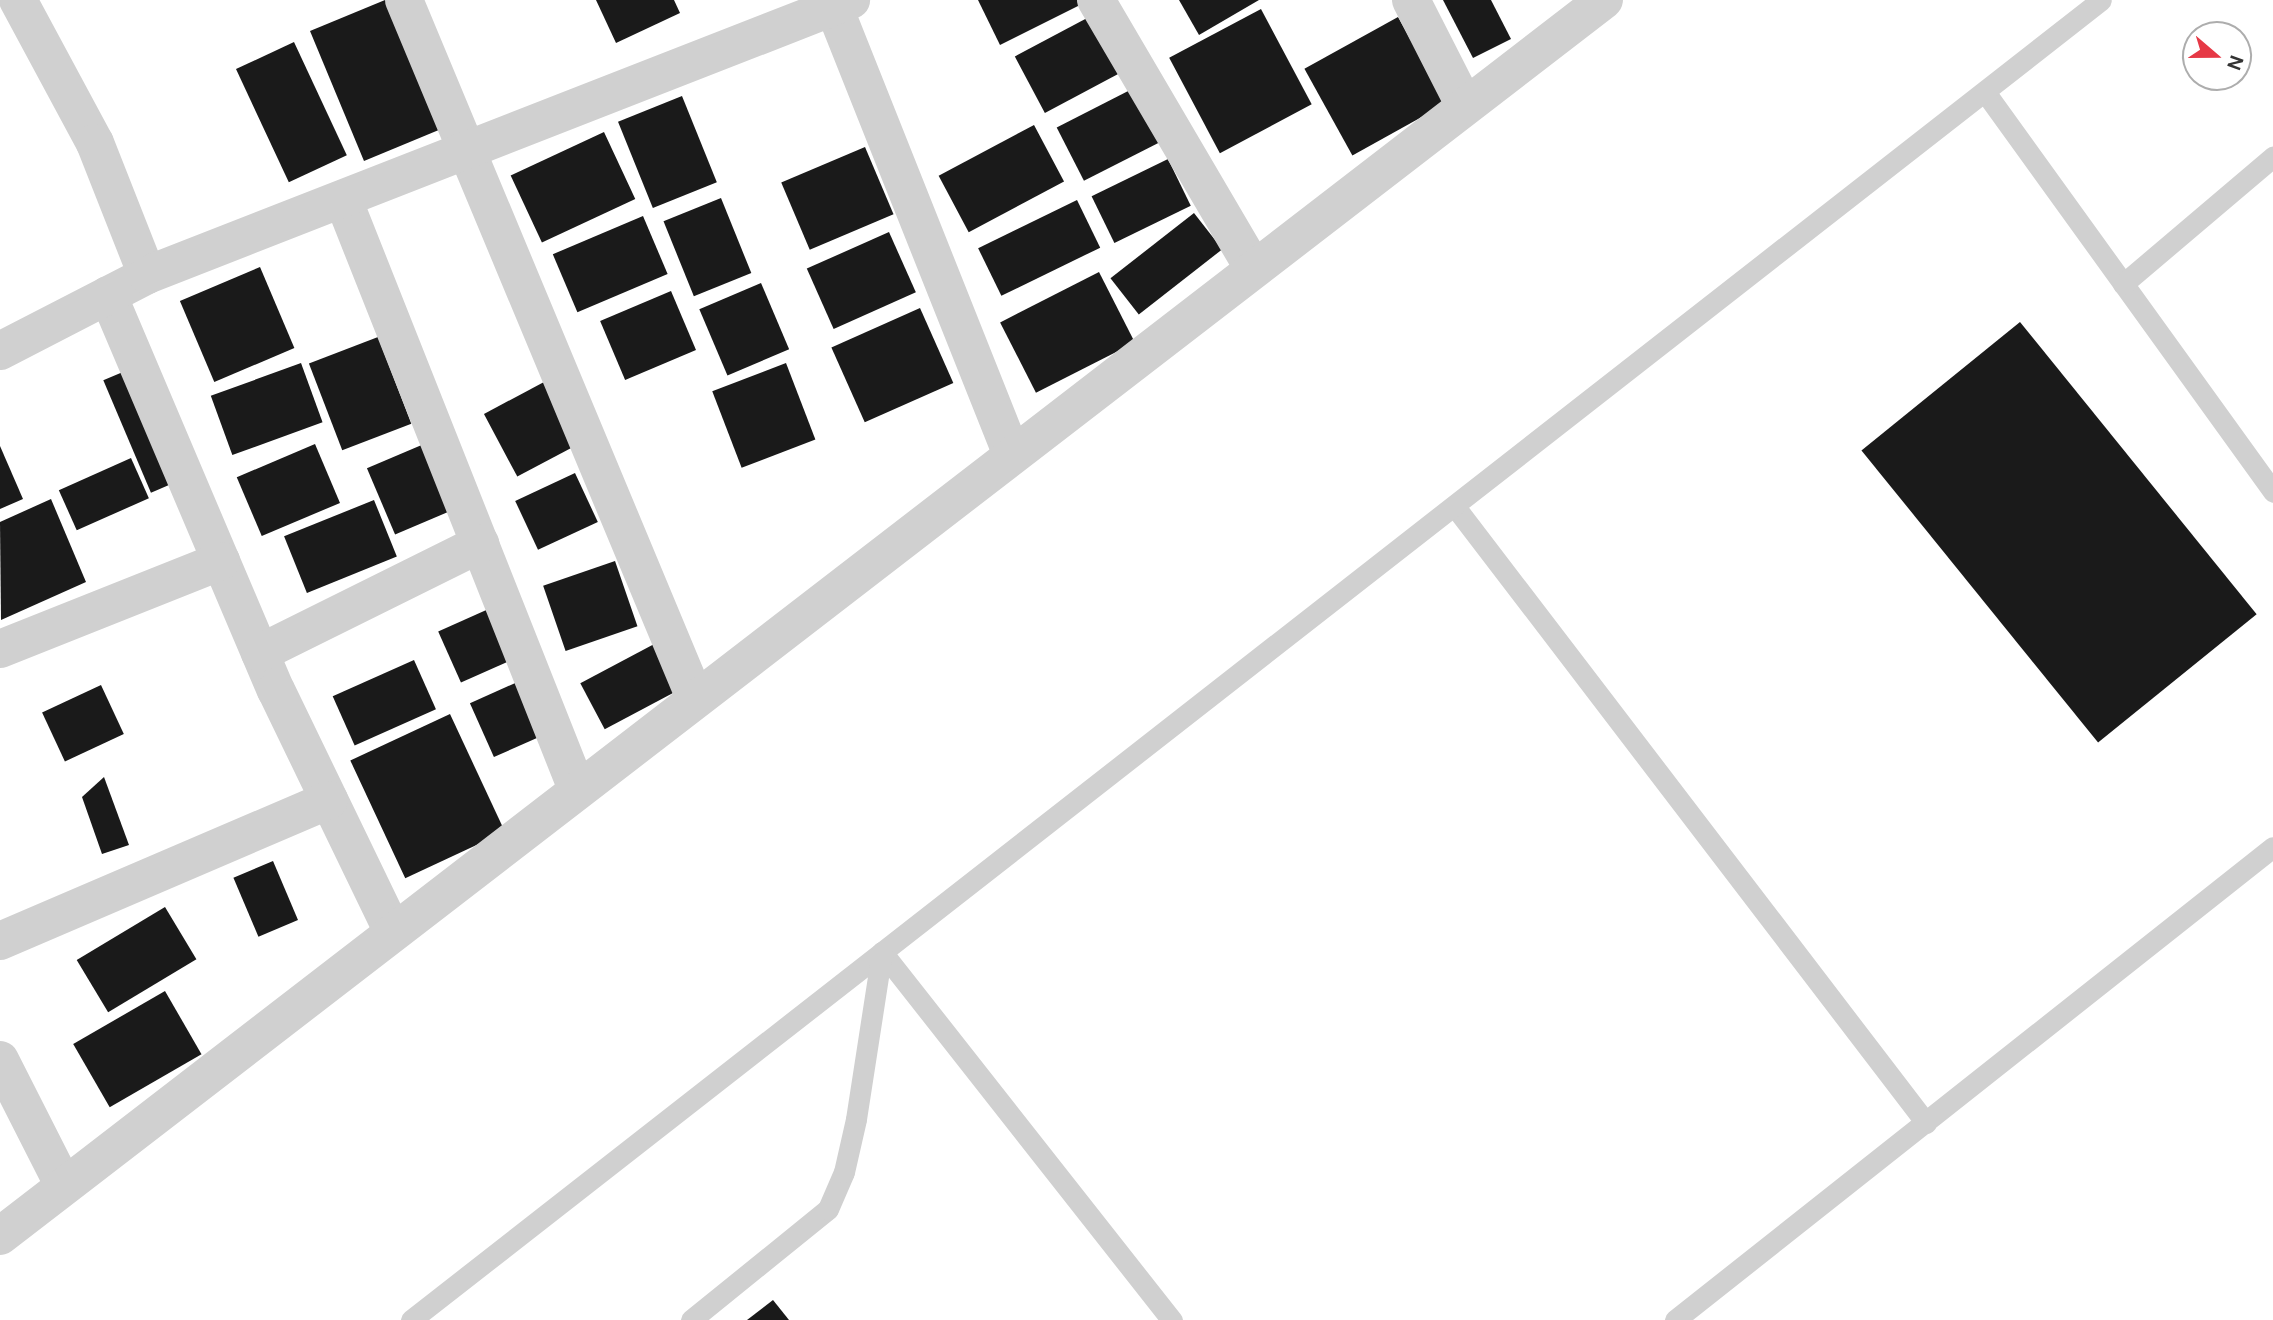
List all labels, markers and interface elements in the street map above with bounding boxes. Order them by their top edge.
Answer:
north arrow [2182,21,2252,91]
text: N [2221,52,2249,73]

